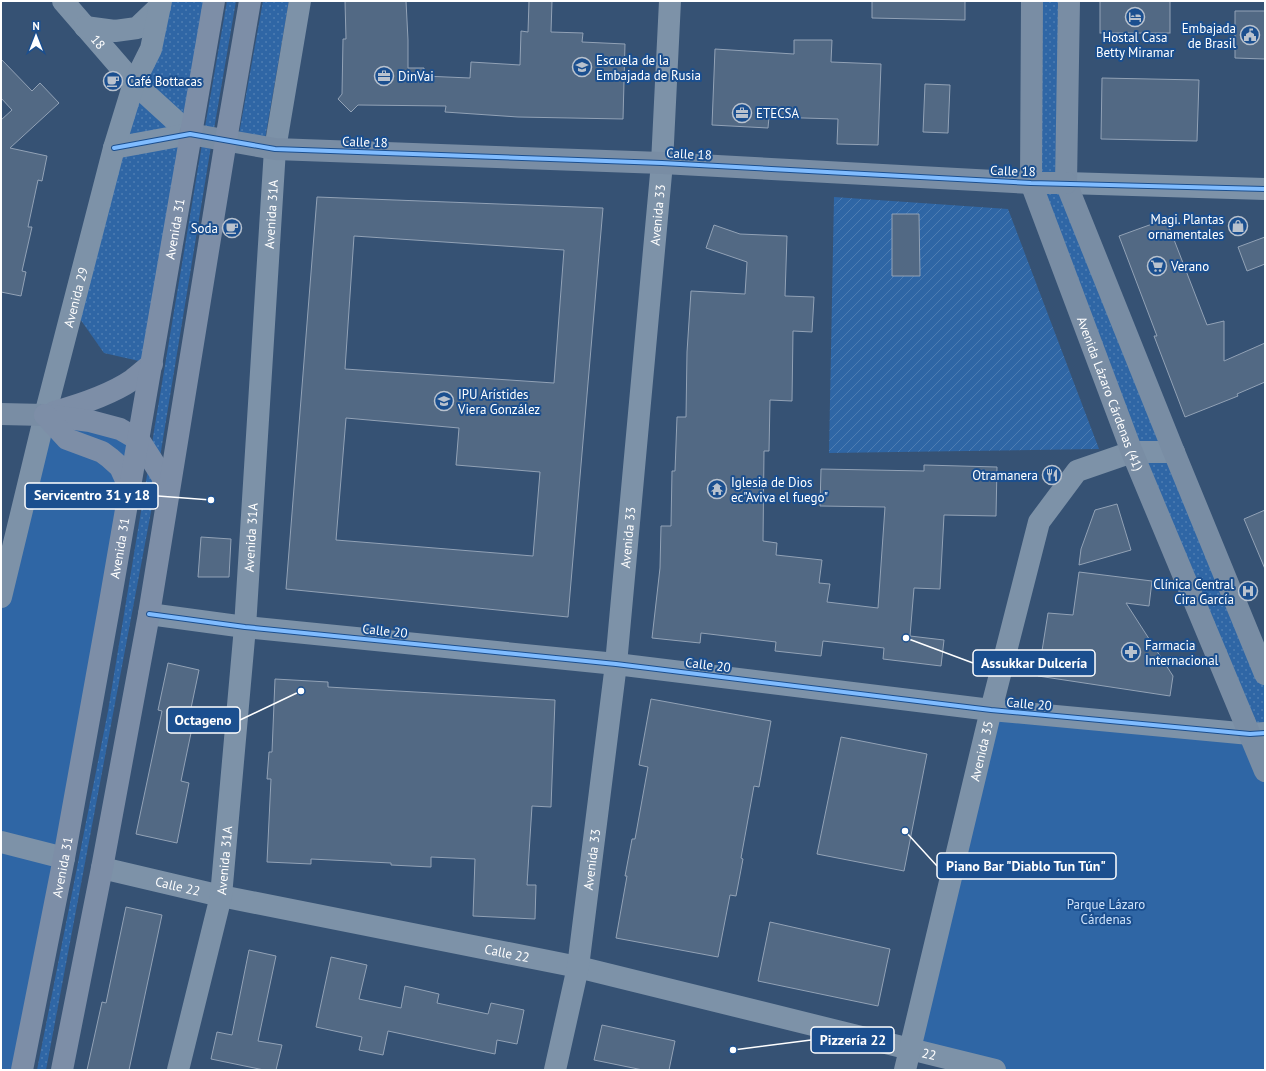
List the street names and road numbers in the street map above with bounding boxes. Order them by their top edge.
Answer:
street label: 18 [87,31,109,53]
street label: Calle 18 [342,133,388,151]
street label: Calle 18 [666,144,712,164]
street label: Calle 18 [990,162,1036,180]
street label: Avenida 31A [260,179,282,249]
street label: Avenida 33 [646,183,669,246]
street label: Avenida 31 [161,197,188,261]
street label: Avenida 29 [60,265,91,329]
street label: Avenida Lázaro Cárdenas (41) [1073,314,1147,473]
street label: Avenida 31A [240,502,261,573]
street label: Avenida 33 [616,506,639,569]
street label: Avenida 31 [106,516,133,580]
street label: Calle 20 [361,620,409,642]
street label: Calle 20 [684,654,732,676]
street label: Calle 20 [1006,694,1052,714]
street label: Avenida 35 [966,719,997,783]
street label: Avenida 31A [213,825,236,896]
street label: Avenida 33 [579,828,604,891]
street label: Avenida 31 [48,835,76,899]
street label: Calle 22 [154,872,202,899]
street label: Calle 22 [483,940,531,966]
street label: 22 [920,1044,938,1064]

